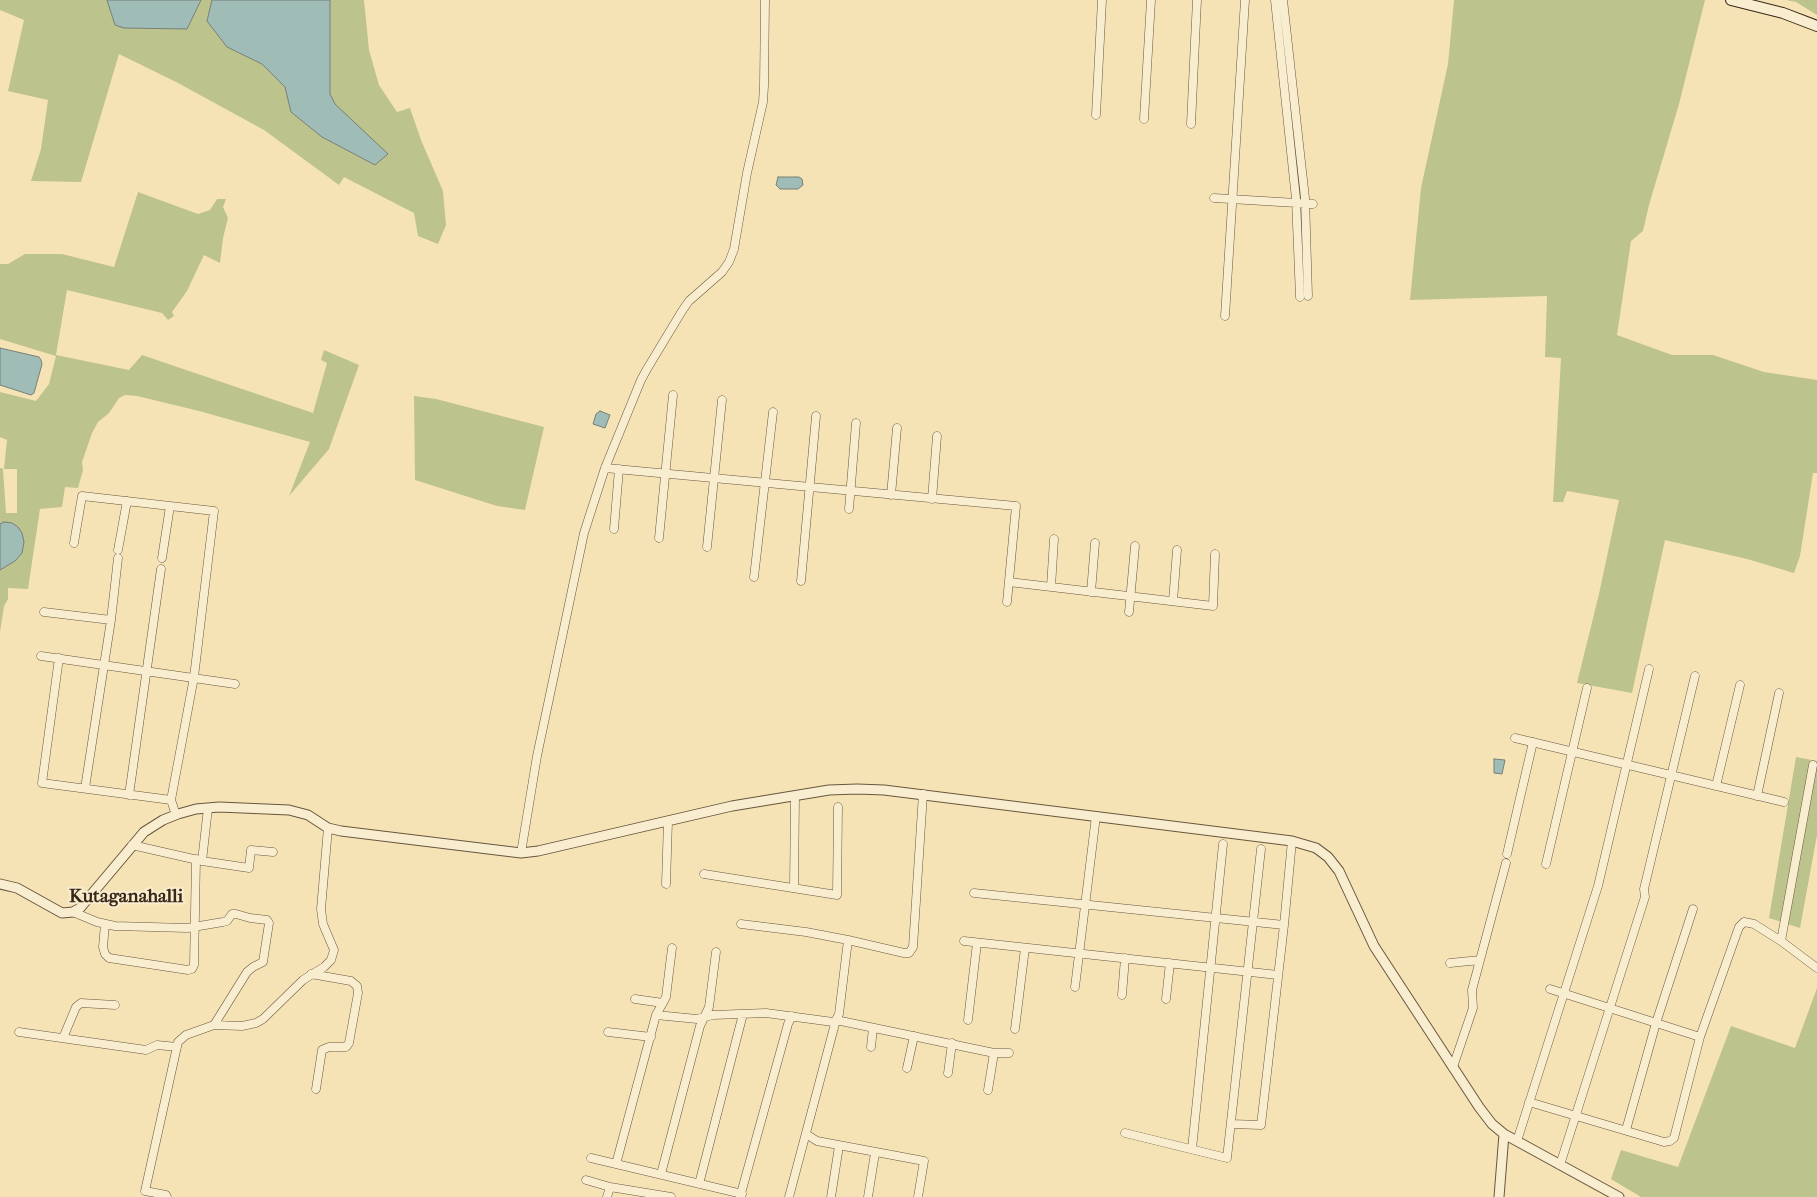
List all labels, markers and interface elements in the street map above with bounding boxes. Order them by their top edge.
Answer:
district label: Kutaganahalli [69,886,183,908]

